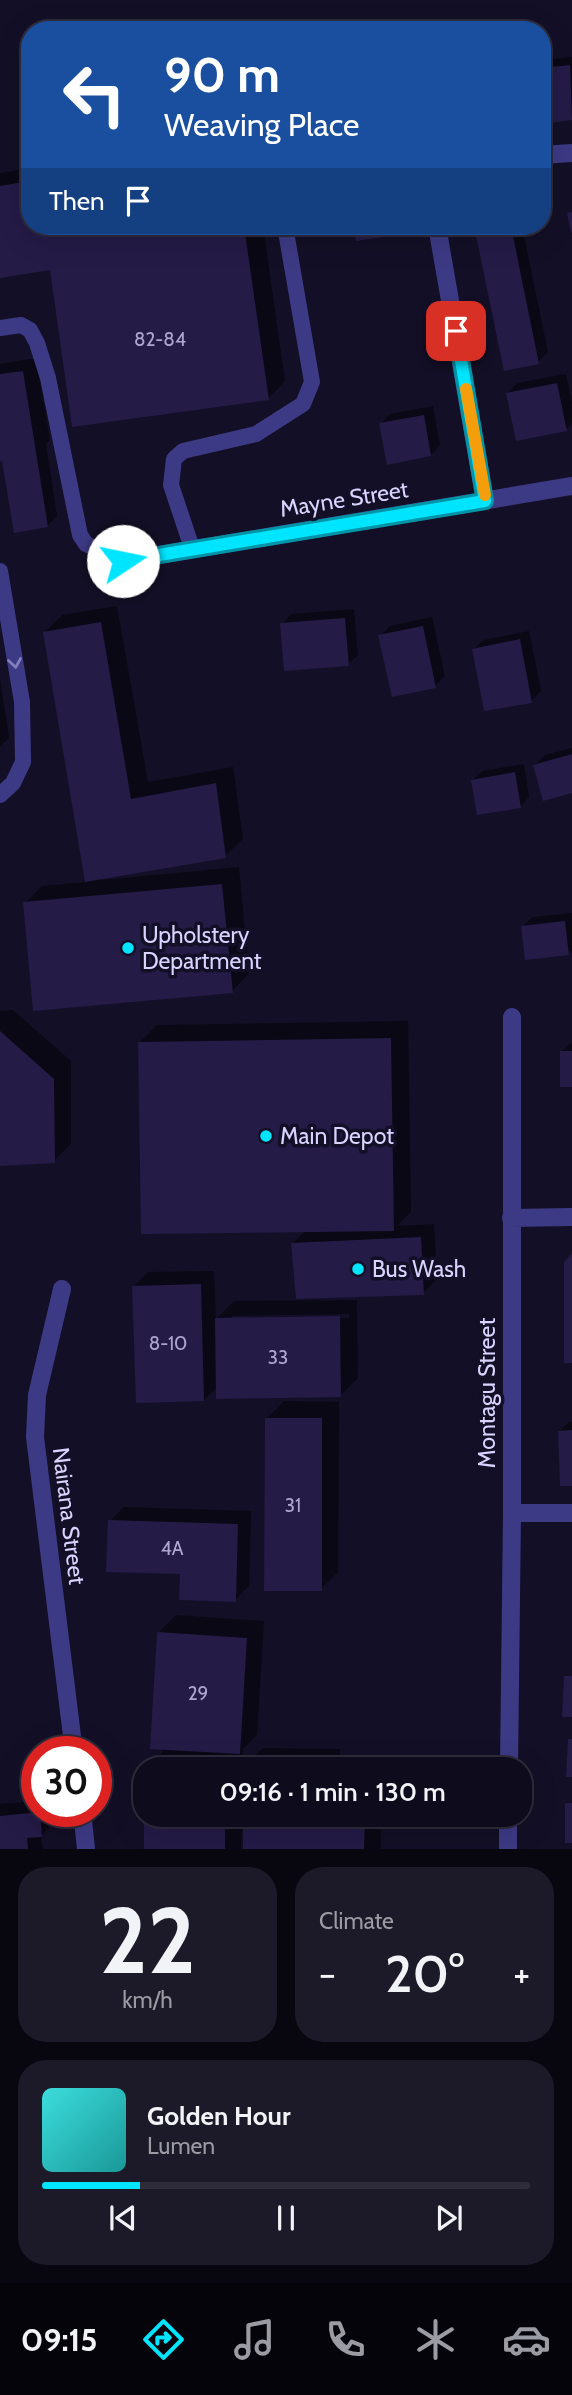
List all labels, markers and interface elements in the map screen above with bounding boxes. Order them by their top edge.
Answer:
text: 90 m [164,45,280,104]
icon: left [49,49,140,140]
text: Weaving Place [164,105,360,144]
icon: arrive [119,182,157,220]
text: Then [49,185,105,217]
pin [426,301,486,361]
icon: arrive [437,312,475,350]
house number: 82-84 [134,328,186,351]
street label: Mayne Street [278,475,410,523]
position arrow [86,524,160,598]
one-way arrow [7,657,22,669]
place label: Upholstery Department [142,921,262,975]
marker: Upholstery Department [120,940,136,956]
place label: Main Depot [280,1122,394,1150]
marker: Main Depot [258,1128,274,1144]
place label: Bus Wash [372,1255,466,1283]
marker: Bus Wash [350,1261,366,1277]
street label: Montagu Street [473,1318,501,1468]
house number: 8-10 [149,1332,187,1355]
house number: 33 [268,1346,288,1369]
street label: Nairana Street [47,1446,91,1587]
house number: 31 [285,1494,301,1517]
house number: 4A [161,1537,184,1560]
house number: 29 [188,1682,208,1705]
speed limit sign: 30 [21,1736,112,1827]
text: 09:16 · 1 min · 130 m [219,1776,446,1808]
text: 22 [99,1885,196,1996]
text: Climate [319,1907,394,1935]
text: 20° [385,1942,464,2005]
text: − [319,1950,336,1997]
text: + [513,1950,530,1997]
text: km/h [122,1986,173,2014]
text: Golden Hour [147,2100,290,2132]
text: Lumen [147,2132,215,2160]
icon: previous [104,2199,142,2237]
icon: pause [267,2199,305,2237]
icon: next [430,2199,468,2237]
icon: directions [139,2315,188,2364]
icon: music [230,2315,279,2364]
icon: phone [321,2315,370,2364]
icon: climate [411,2315,460,2364]
icon: car [502,2315,551,2364]
text: 09:15 [21,2320,98,2359]

